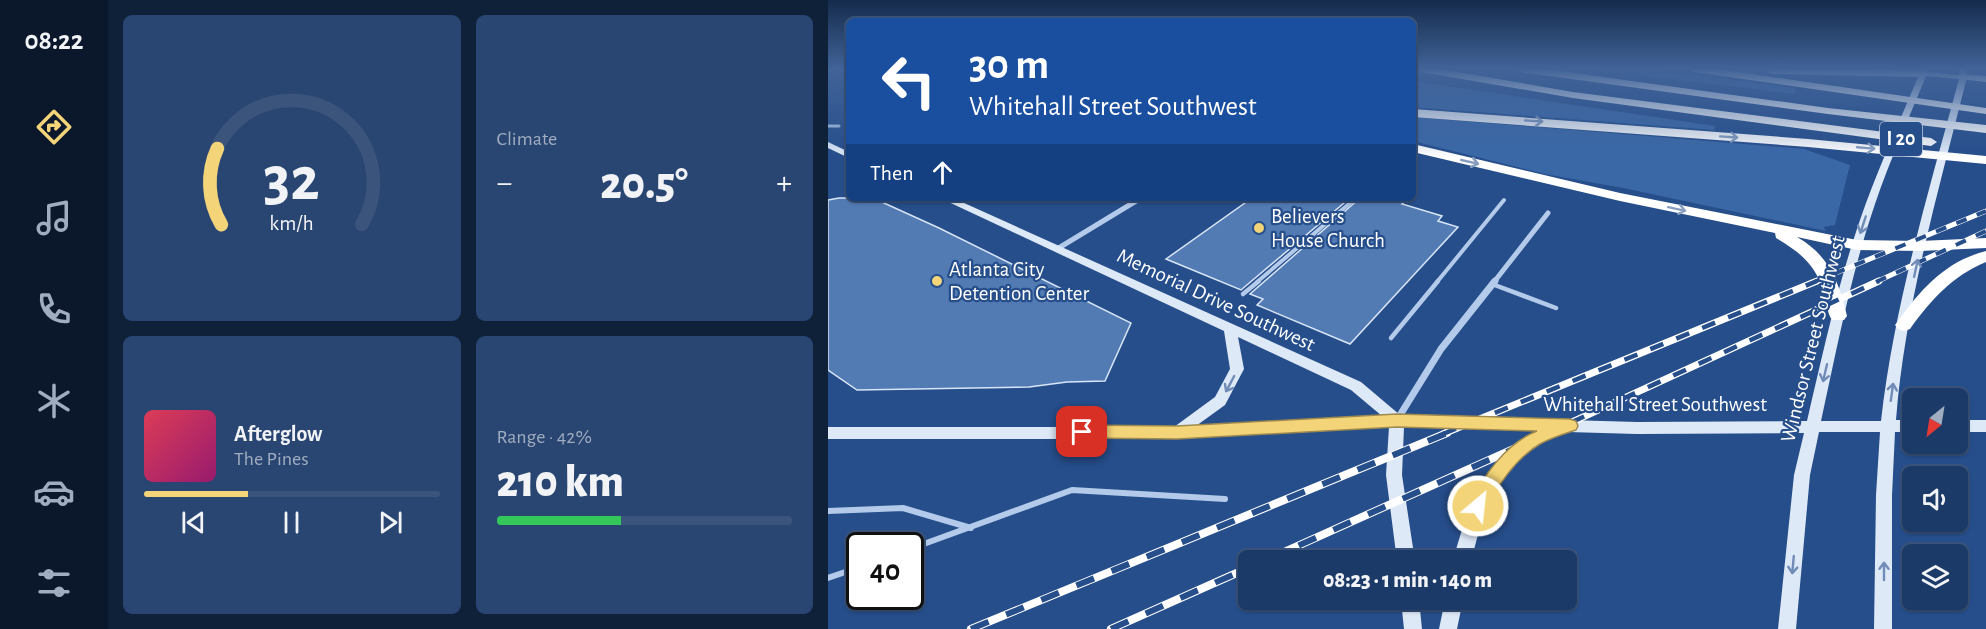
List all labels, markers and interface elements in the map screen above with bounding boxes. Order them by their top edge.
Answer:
text: 08:22 [25,27,84,54]
icon: left [870,42,948,120]
text: 30 m [969,44,1049,86]
text: Whitehall Street Southwest [969,93,1257,120]
icon: directions [33,106,75,148]
one-way arrow [1524,116,1544,127]
road number: I 20 [1880,122,1922,156]
text: Climate [497,129,557,149]
one-way arrow [1718,131,1738,142]
one-way arrow [1856,143,1876,154]
text: 32 [264,149,320,211]
icon: ahead [926,156,959,189]
one-way arrow [1460,156,1479,168]
text: 20.5° [600,162,688,207]
text: Then [870,162,914,184]
text: − [497,167,512,200]
text: + [776,167,792,200]
icon: music [33,197,75,239]
one-way arrow [1667,203,1686,215]
place label: Believers House Church [1271,206,1385,251]
text: km/h [270,213,314,234]
one-way arrow [1857,215,1868,234]
marker: Believers House Church [1252,221,1266,235]
street label: Windsor Street Southwest [1777,233,1849,445]
street label: Memorial Drive Southwest [1114,245,1319,355]
place label: Atlanta City Detention Center [949,259,1089,304]
one-way arrow [1910,259,1922,278]
marker: Atlanta City Detention Center [930,274,944,288]
icon: phone [33,288,75,330]
one-way arrow [1818,363,1830,382]
one-way arrow [1224,374,1235,392]
icon: climate [33,380,75,422]
one-way arrow [1887,382,1898,402]
north arrow [1902,388,1968,454]
map controls [1902,388,1968,610]
street label: Whitehall Street Southwest [1543,394,1767,415]
pin [1056,406,1107,457]
icon: arrive [1065,415,1098,448]
text: Afterglow [234,423,322,445]
text: Range · 42% [497,427,592,447]
text: The Pines [234,449,309,469]
text: 210 km [497,460,624,505]
button: sound [1902,466,1968,532]
icon: car [33,471,75,513]
position arrow [1446,474,1510,538]
icon: previous [177,506,210,539]
icon: pause [275,506,308,539]
icon: next [374,506,407,539]
speed limit sign: 40 [846,532,924,610]
button: layers [1902,544,1968,610]
one-way arrow [1787,555,1798,575]
one-way arrow [1878,561,1890,581]
icon: filters [33,562,75,604]
text: 08:23 · 1 min · 140 m [1323,569,1492,591]

